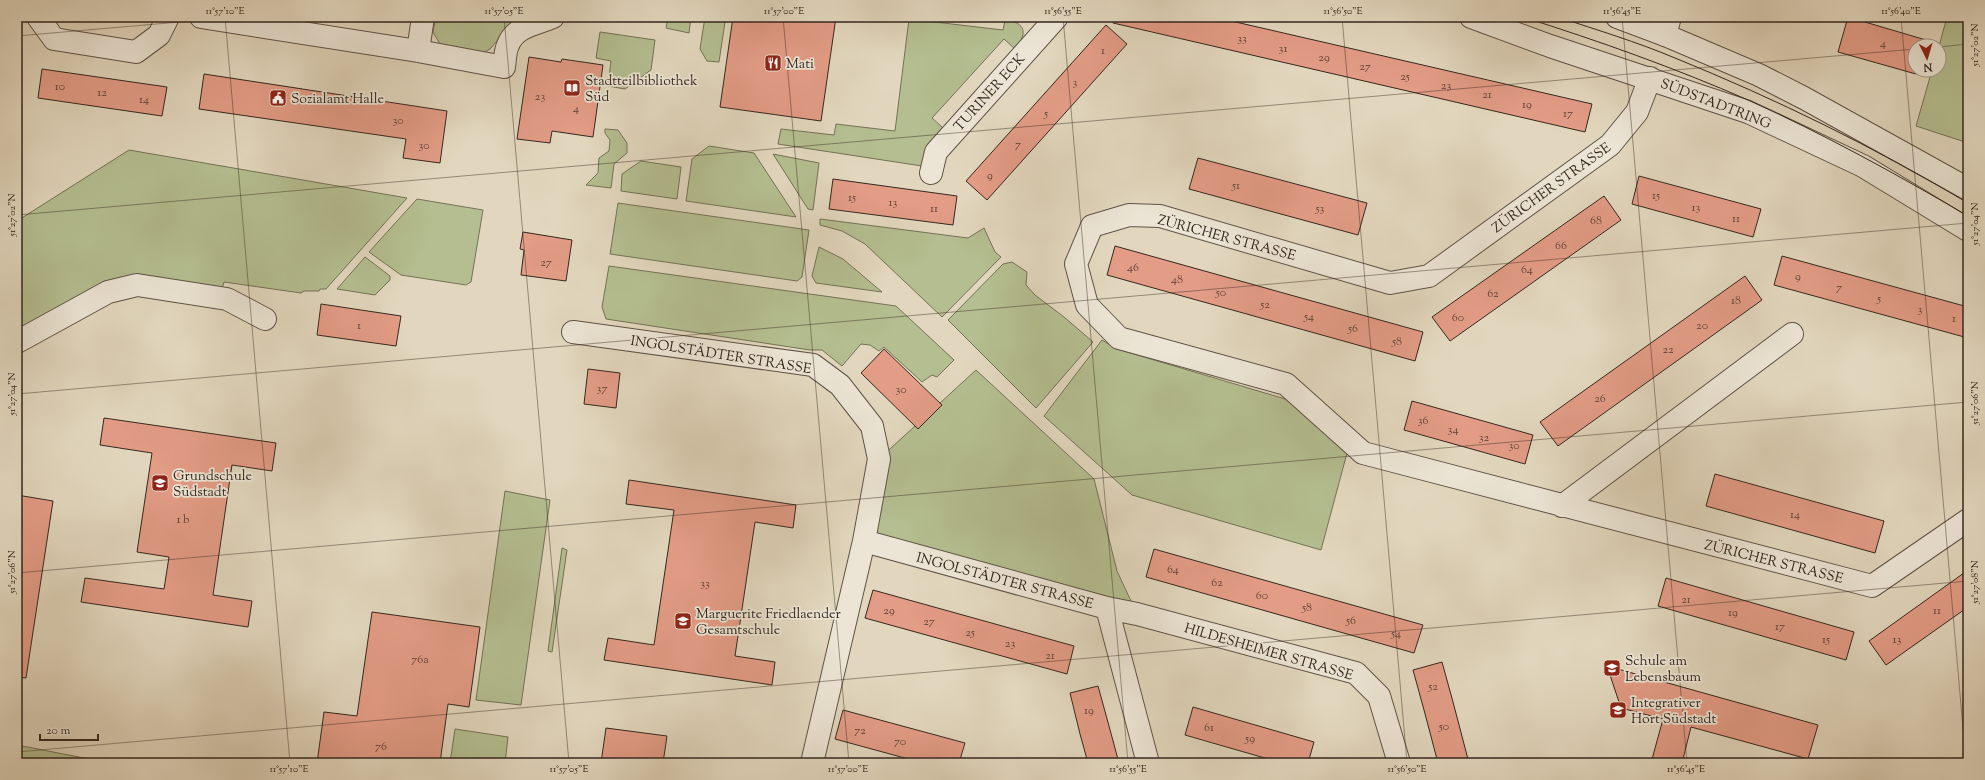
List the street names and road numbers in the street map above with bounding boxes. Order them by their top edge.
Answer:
street label: TURINER ECK [950,50,1031,137]
street label: SÜDSTADTRING [1657,74,1775,135]
street label: ZÜRICHER STRASSE [1488,138,1616,239]
street label: ZÜRICHER STRASSE [1155,210,1299,267]
street label: INGOLSTÄDTER STRASSE [629,331,813,380]
street label: ZÜRICHER STRASSE [1702,535,1846,590]
street label: INGOLSTÄDTER STRASSE [914,548,1096,615]
street label: HILDESHEIMER STRASSE [1182,619,1356,687]

